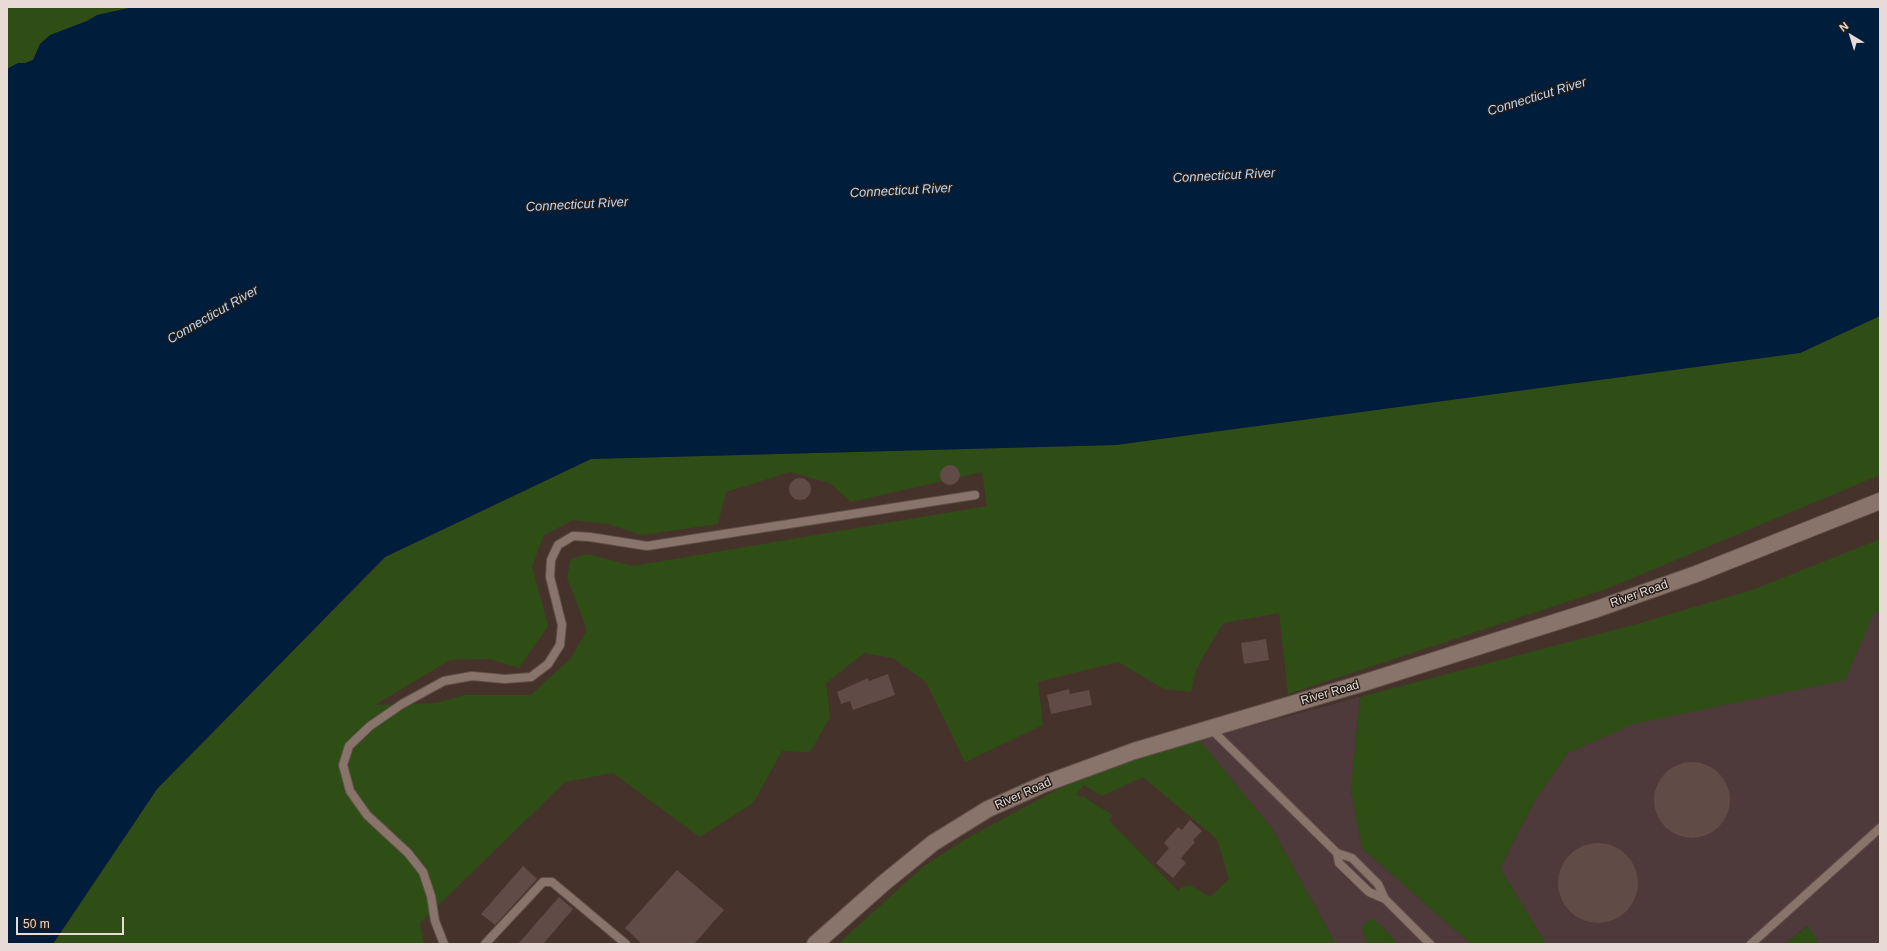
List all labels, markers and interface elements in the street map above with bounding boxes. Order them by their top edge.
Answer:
north arrow [1831,16,1871,56]
text: N [1837,19,1850,34]
water label: Connecticut River [1486,75,1588,119]
water label: Connecticut River [1172,166,1276,186]
water label: Connecticut River [849,181,953,201]
water label: Connecticut River [525,195,629,215]
water label: Connecticut River [165,283,261,347]
street label: River Road [1608,577,1670,611]
street label: River Road [1299,678,1361,708]
street label: River Road [993,775,1053,813]
scale bar [18,909,126,935]
text: 50 m [23,917,50,931]

